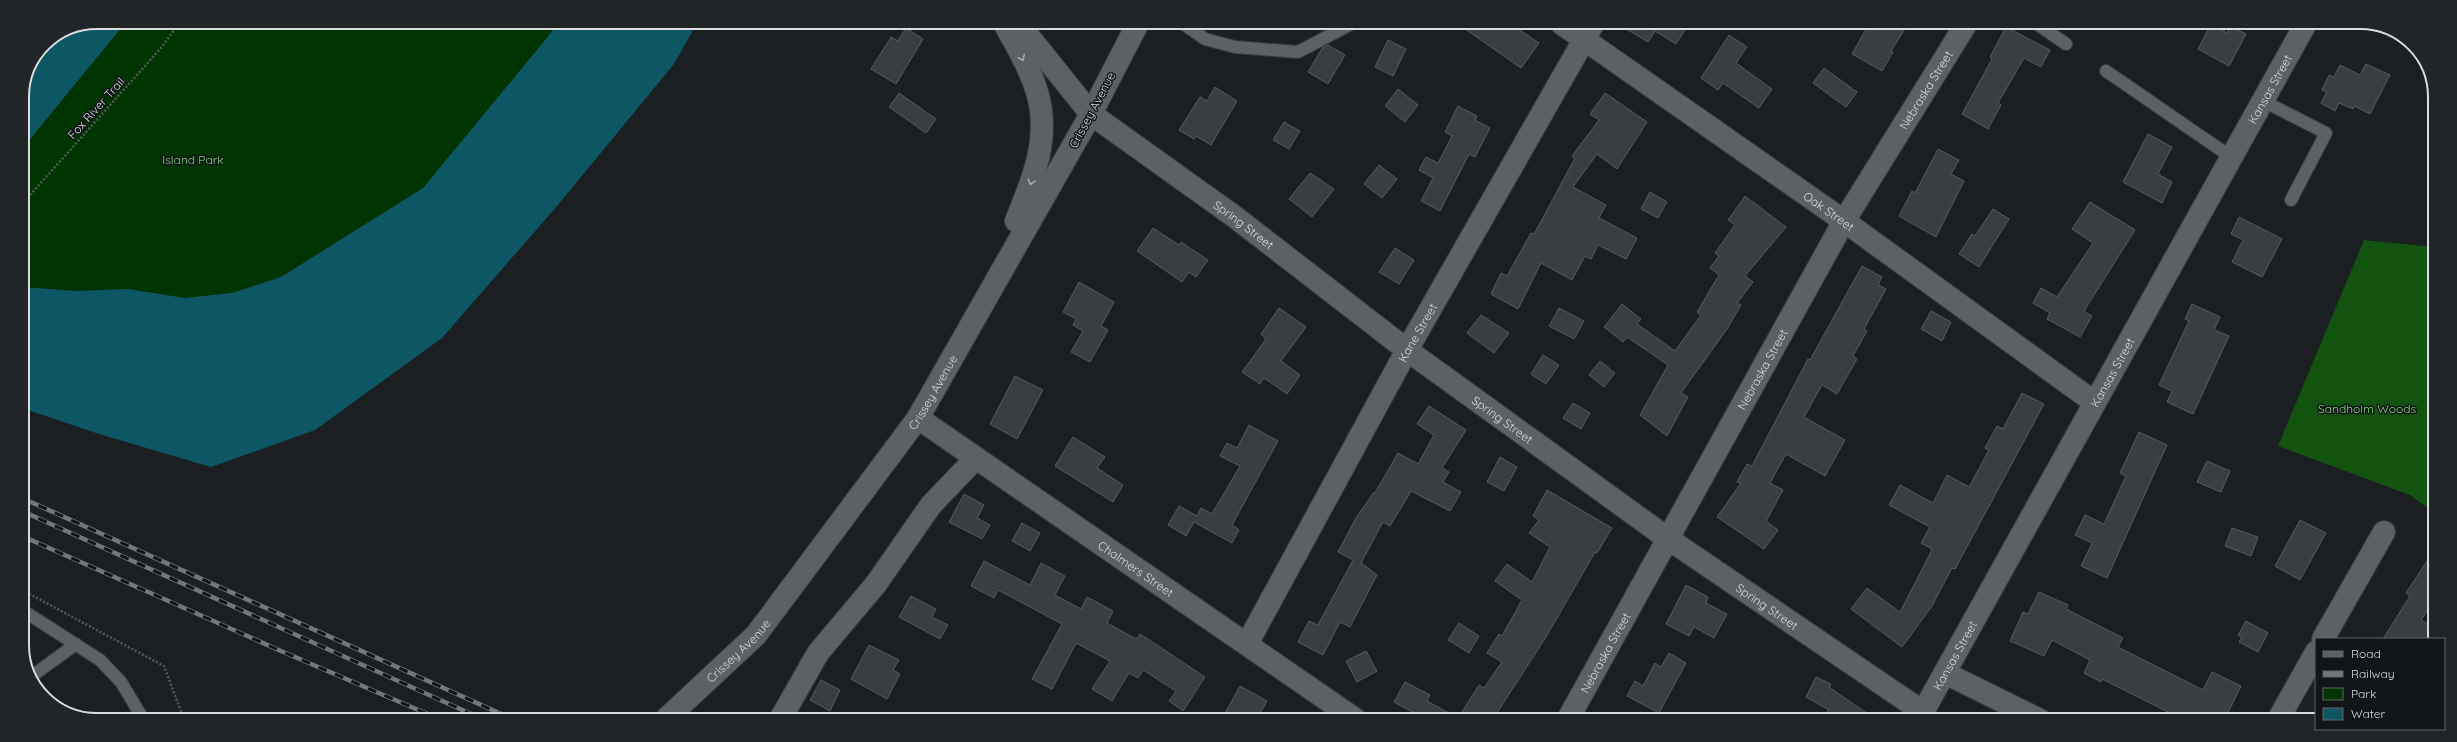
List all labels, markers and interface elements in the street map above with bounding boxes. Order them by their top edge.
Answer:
street label: Nebraska Street [1895,47,1955,132]
street label: Kansas Street [2244,52,2295,126]
one-way arrow [1017,54,1025,61]
street label: Crissey Avenue [1066,69,1118,151]
street label: Fox River Trail [64,74,128,142]
park label: Island Park [162,152,224,167]
one-way arrow [1027,179,1036,186]
street label: Oak Street [1801,188,1858,234]
street label: Spring Street [1211,197,1277,252]
street label: Kane Street [1395,300,1440,364]
street label: Nebraska Street [1734,326,1790,412]
street label: Kansas Street [2087,335,2137,409]
street label: Crissey Avenue [904,352,960,433]
street label: Spring Street [1469,392,1536,446]
park label: Sandholm Woods [2318,401,2416,416]
street label: Chalmers Street [1095,537,1177,600]
street label: Spring Street [1733,580,1801,633]
street label: Nebraska Street [1576,610,1633,696]
street label: Crissey Avenue [703,616,773,685]
street label: Kansas Street [1929,618,1980,693]
legend [2315,638,2445,730]
text: Road [2351,646,2381,661]
text: Railway [2351,666,2395,681]
text: Park [2351,686,2376,701]
text: Water [2351,706,2386,721]

